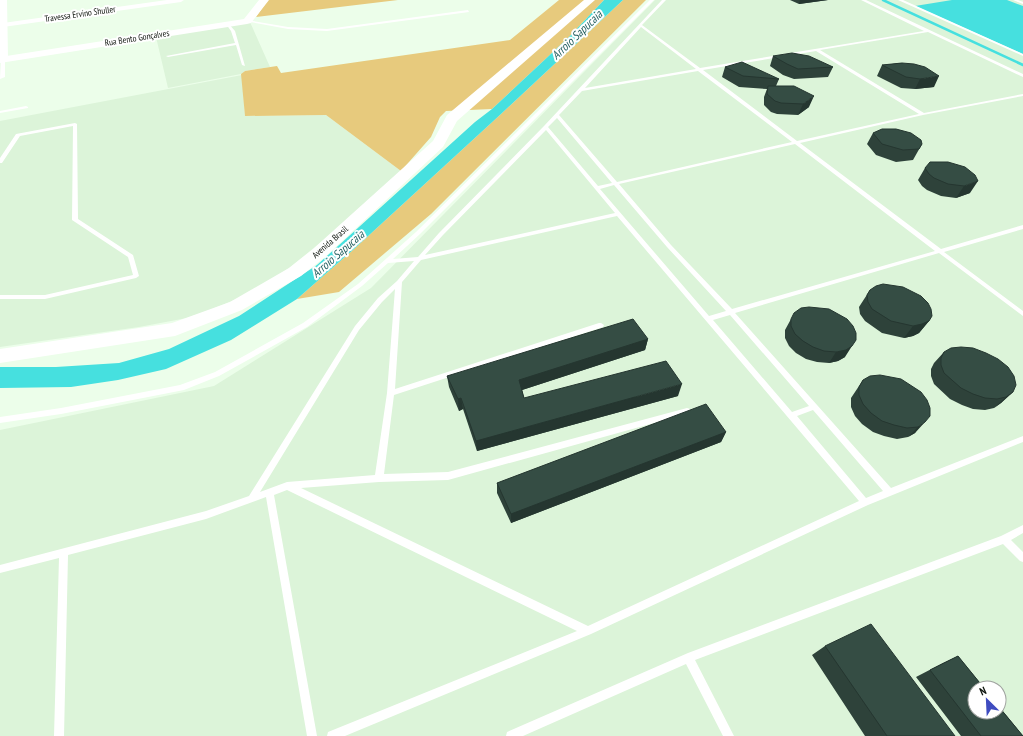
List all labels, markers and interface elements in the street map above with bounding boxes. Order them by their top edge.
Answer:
street label: Travessa Ervino Shuller [44,3,117,24]
water label: Arroio Sapucaia [548,6,606,62]
street label: Rua Bento Gonçalves [104,27,170,48]
street label: Avenida Brasil [309,222,351,260]
water label: Arroio Sapucaia [308,226,368,280]
north arrow [967,680,1007,720]
text: N [977,683,989,698]

